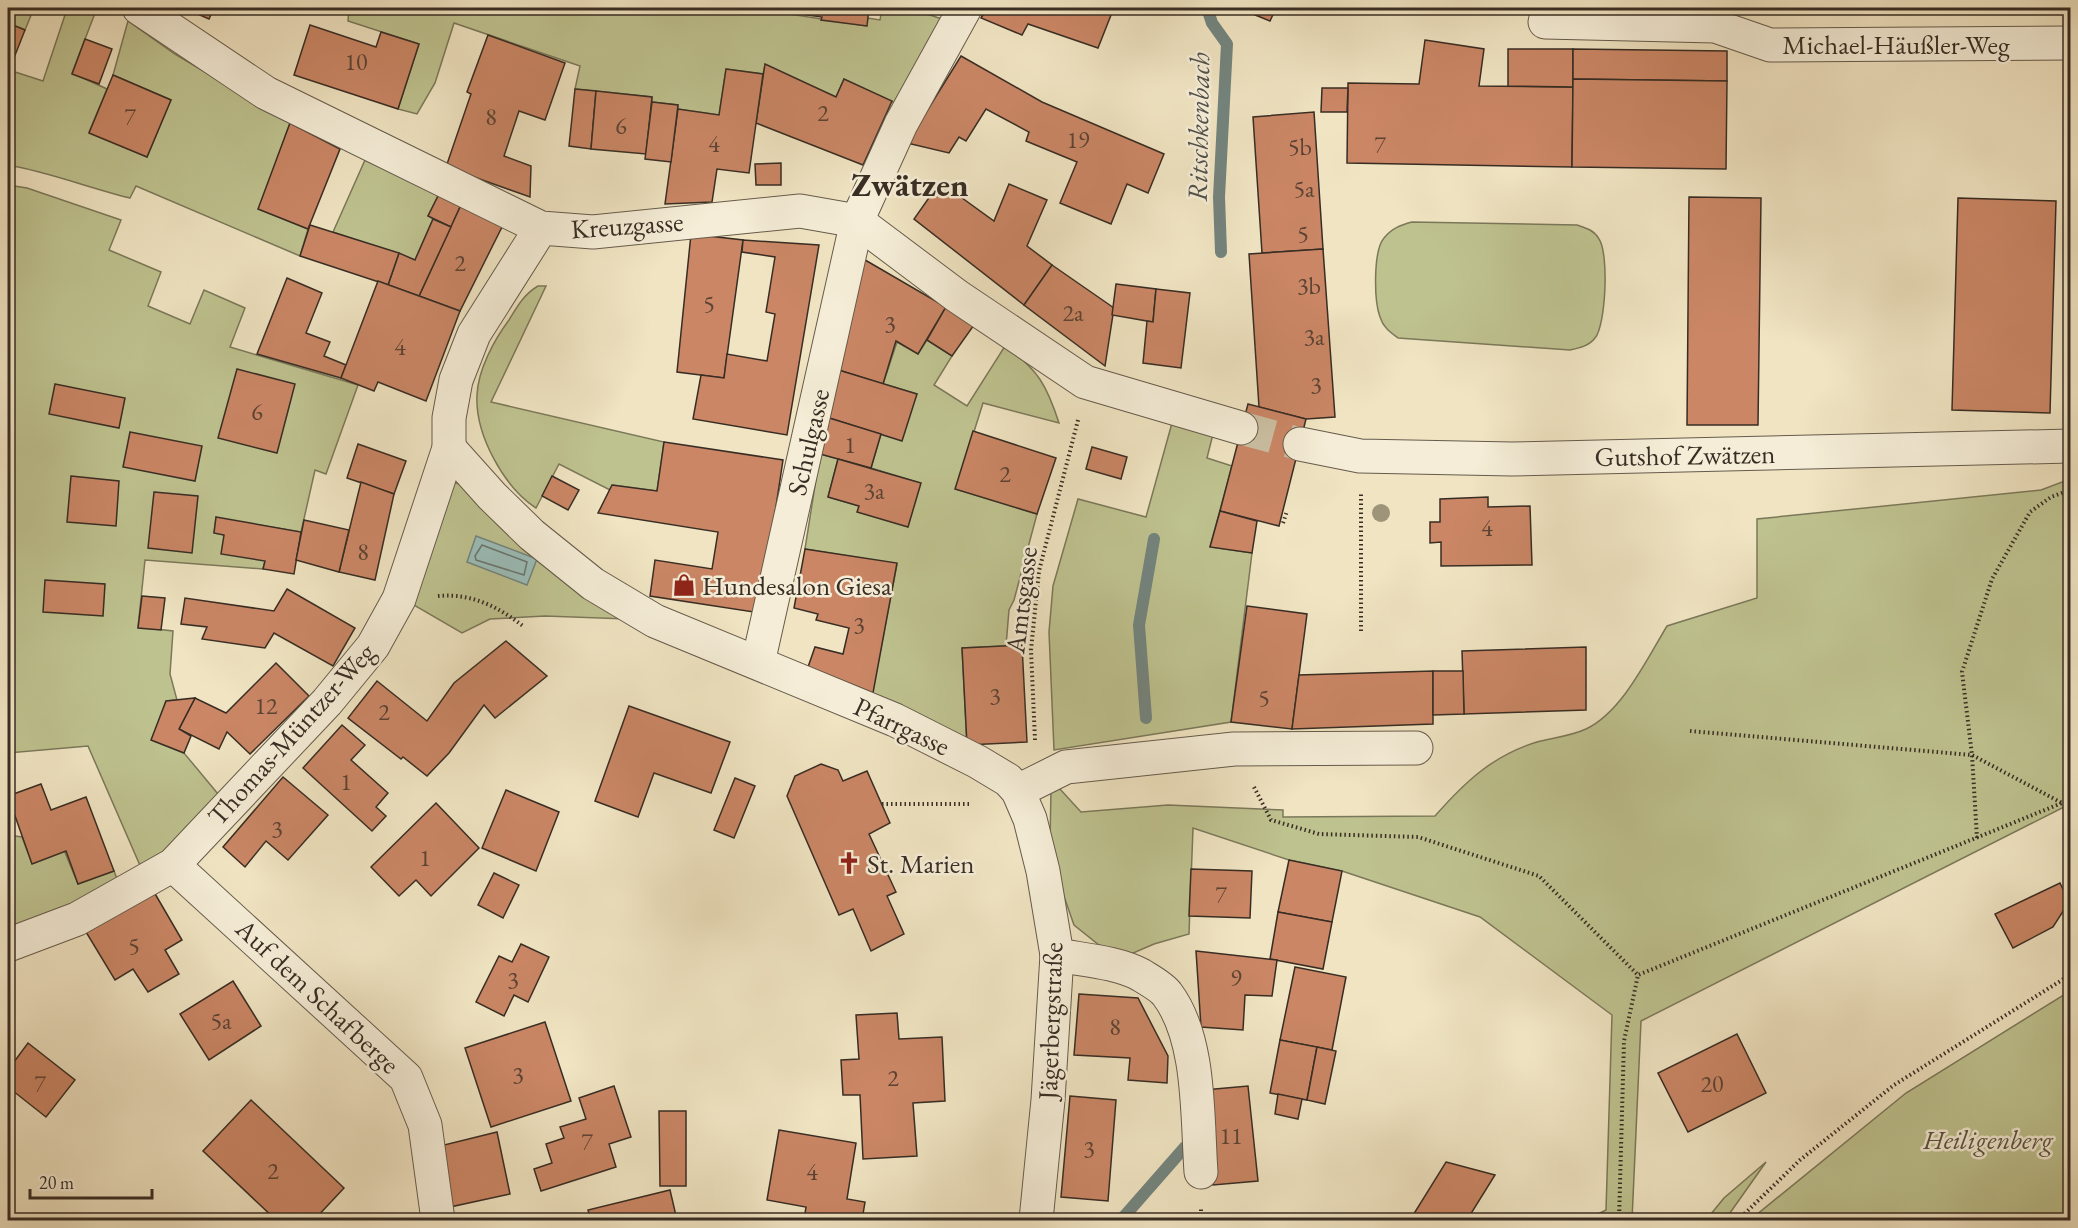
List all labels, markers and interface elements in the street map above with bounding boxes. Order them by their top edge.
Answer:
street label: Michael-Häußler-Weg [1782,27,2010,62]
house number: 10 [344,46,368,77]
water label: Ritschkenbach [1179,52,1217,202]
house number: 2 [817,97,829,128]
house number: 7 [124,101,136,132]
house number: 8 [485,101,497,132]
house number: 6 [615,110,627,141]
house number: 19 [1066,124,1090,155]
house number: 4 [708,128,720,159]
house number: 7 [1374,129,1386,160]
house number: 5b [1288,131,1312,162]
district label: Zwätzen [851,163,969,206]
house number: 5a [1293,173,1315,204]
street label: Kreuzgasse [569,204,685,246]
house number: 5 [1297,218,1309,249]
house number: 2 [454,247,466,278]
house number: 3b [1297,270,1321,301]
house number: 5 [703,288,715,319]
house number: 2a [1062,297,1084,328]
house number: 3 [884,308,896,339]
house number: 3a [1303,321,1325,352]
house number: 4 [394,331,406,362]
house number: 3 [1310,369,1322,400]
street label: Schulgasse [779,385,837,499]
house number: 6 [251,396,263,427]
house number: 1 [844,429,856,460]
street label: Gutshof Zwätzen [1594,436,1776,474]
house number: 2 [999,458,1011,489]
house number: 3a [863,475,885,506]
house number: 4 [1481,512,1493,543]
house number: 8 [357,536,369,567]
street label: Amtsgasse [997,545,1045,656]
place label: Hundesalon Giesa [702,568,892,603]
shop icon: Hundesalon Giesa [671,572,697,598]
house number: 3 [853,609,865,640]
street label: Thomas-Müntzer-Weg [200,635,382,833]
house number: 3 [989,680,1001,711]
house number: 5 [1258,682,1270,713]
street label: Pfarrgasse [848,689,956,763]
house number: 12 [254,690,278,721]
house number: 2 [378,696,390,727]
house number: 1 [340,766,352,797]
house number: 3 [271,813,283,844]
house number: 1 [419,842,431,873]
place label: St. Marien [867,846,975,881]
church icon: St. Marien [836,850,862,876]
house number: 7 [1215,879,1227,910]
street label: Auf dem Schafberge [228,910,407,1081]
house number: 5 [128,930,140,961]
street label: Jägerbergstraße [1030,942,1070,1102]
house number: 9 [1230,962,1242,993]
house number: 3 [507,964,519,995]
house number: 5a [210,1005,232,1036]
house number: 8 [1109,1011,1121,1042]
house number: 3 [512,1059,524,1090]
house number: 2 [887,1062,899,1093]
house number: 7 [34,1068,46,1099]
house number: 20 [1700,1068,1724,1099]
house number: 11 [1219,1120,1243,1151]
park label: Heiligenberg [1922,1122,2053,1157]
house number: 7 [581,1126,593,1157]
house number: 3 [1083,1133,1095,1164]
house number: 2 [267,1155,279,1186]
house number: 4 [806,1156,818,1187]
scale bar [30,1162,152,1200]
text: 20 m [39,1171,74,1194]

